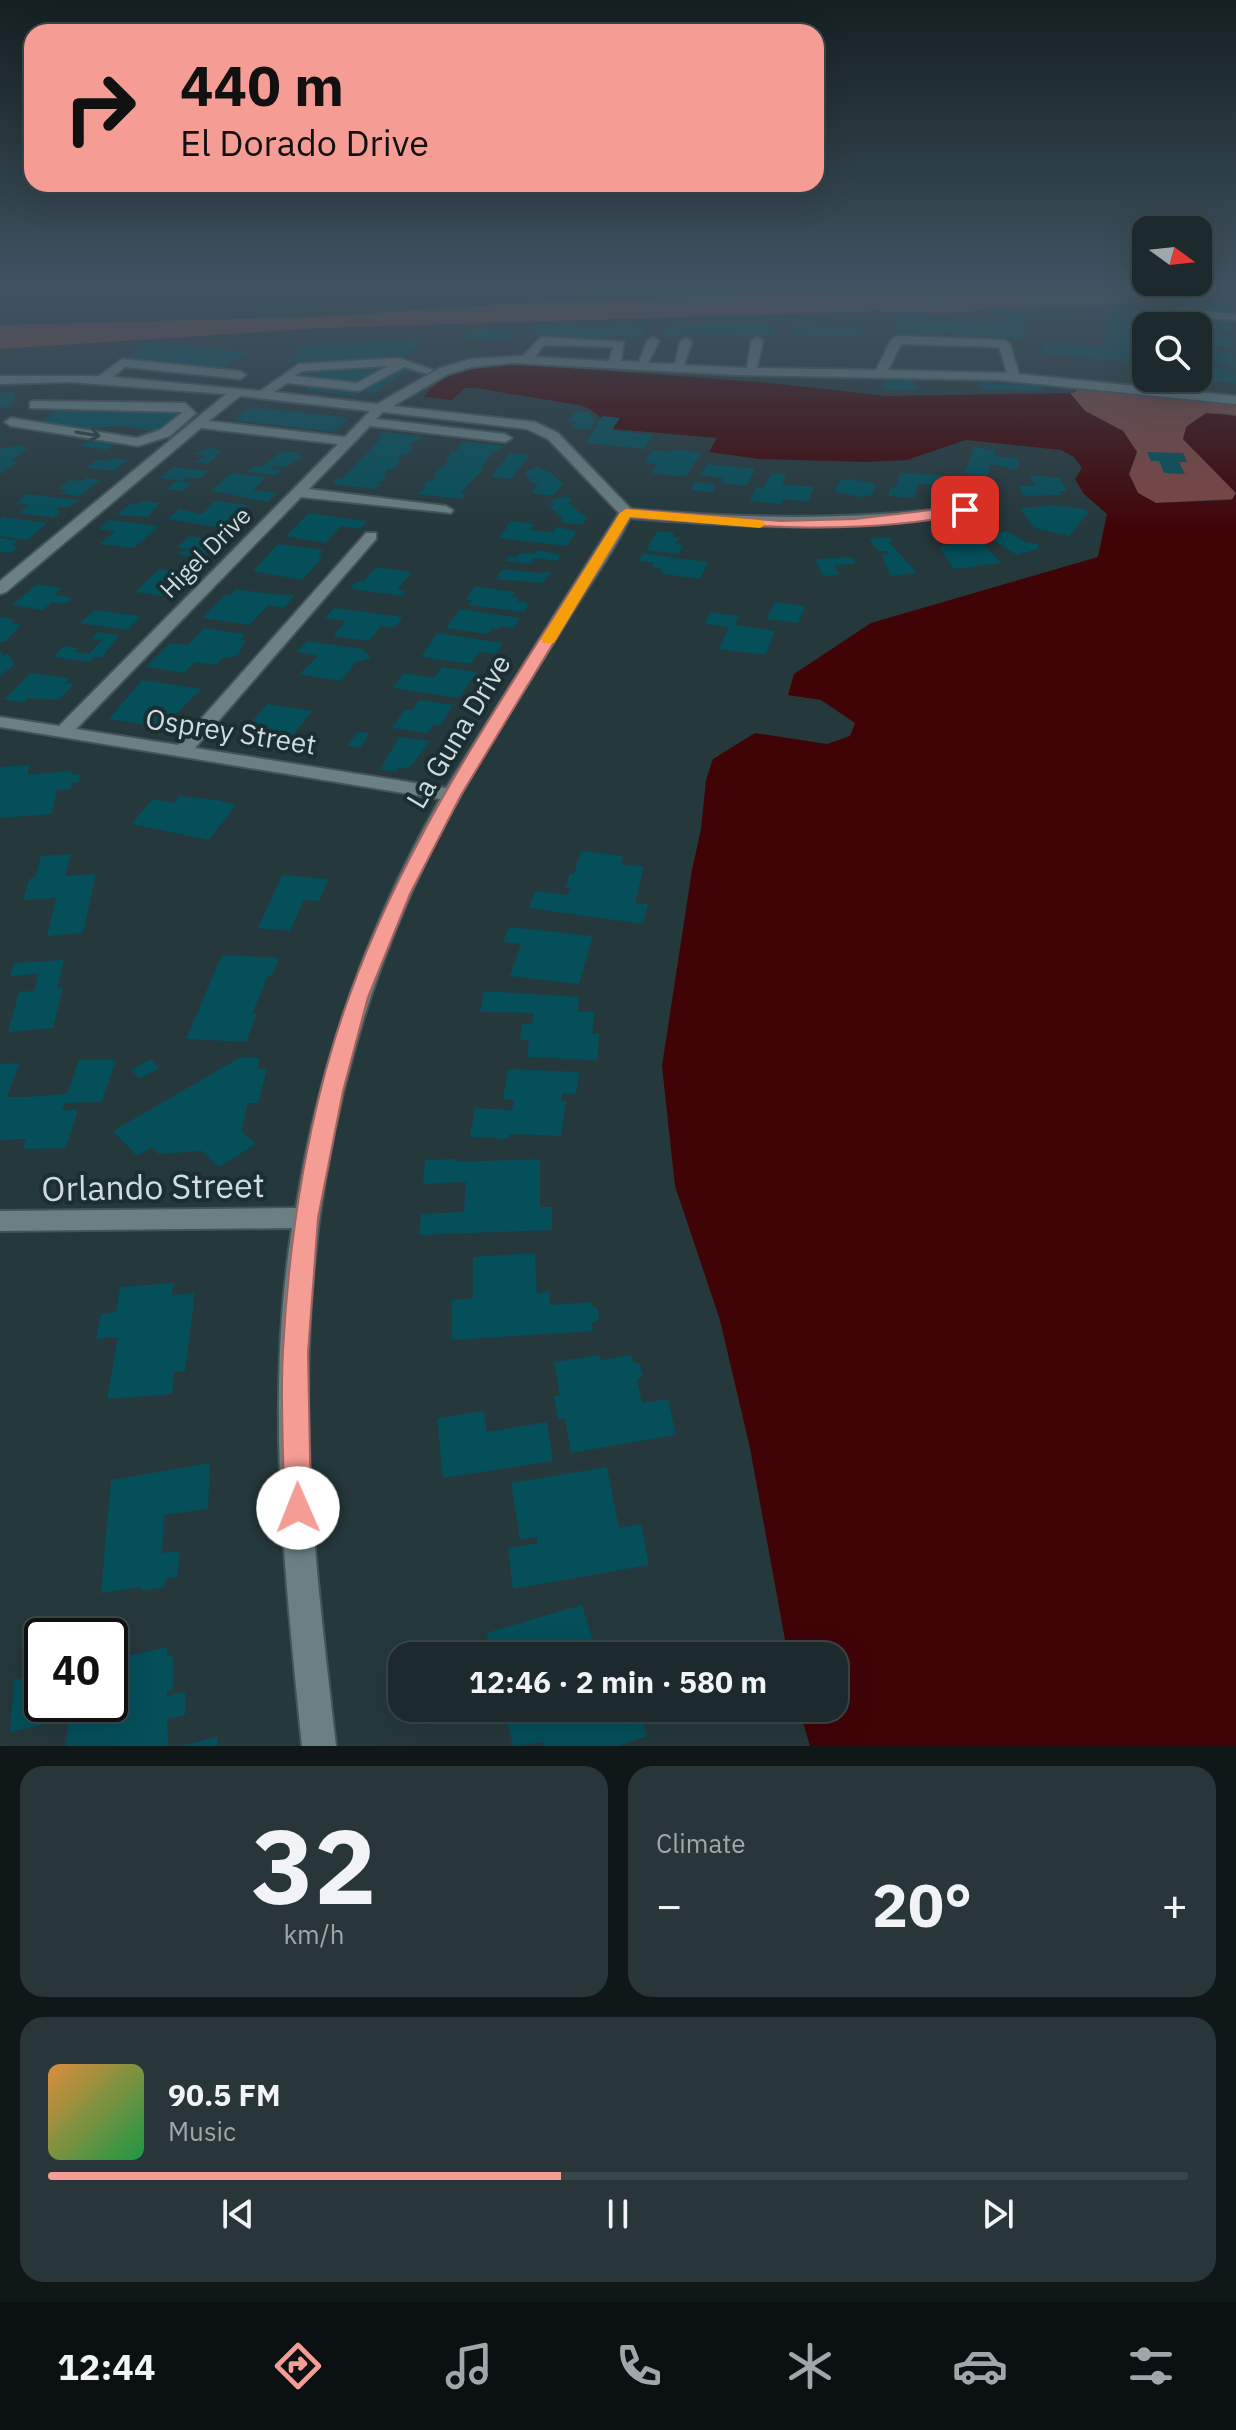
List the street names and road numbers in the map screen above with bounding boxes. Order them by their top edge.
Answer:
street label: Higel Drive [152,499,258,605]
street label: La Guna Drive [397,647,519,815]
street label: Osprey Street [143,699,319,763]
street label: Orlando Street [41,1162,265,1210]

